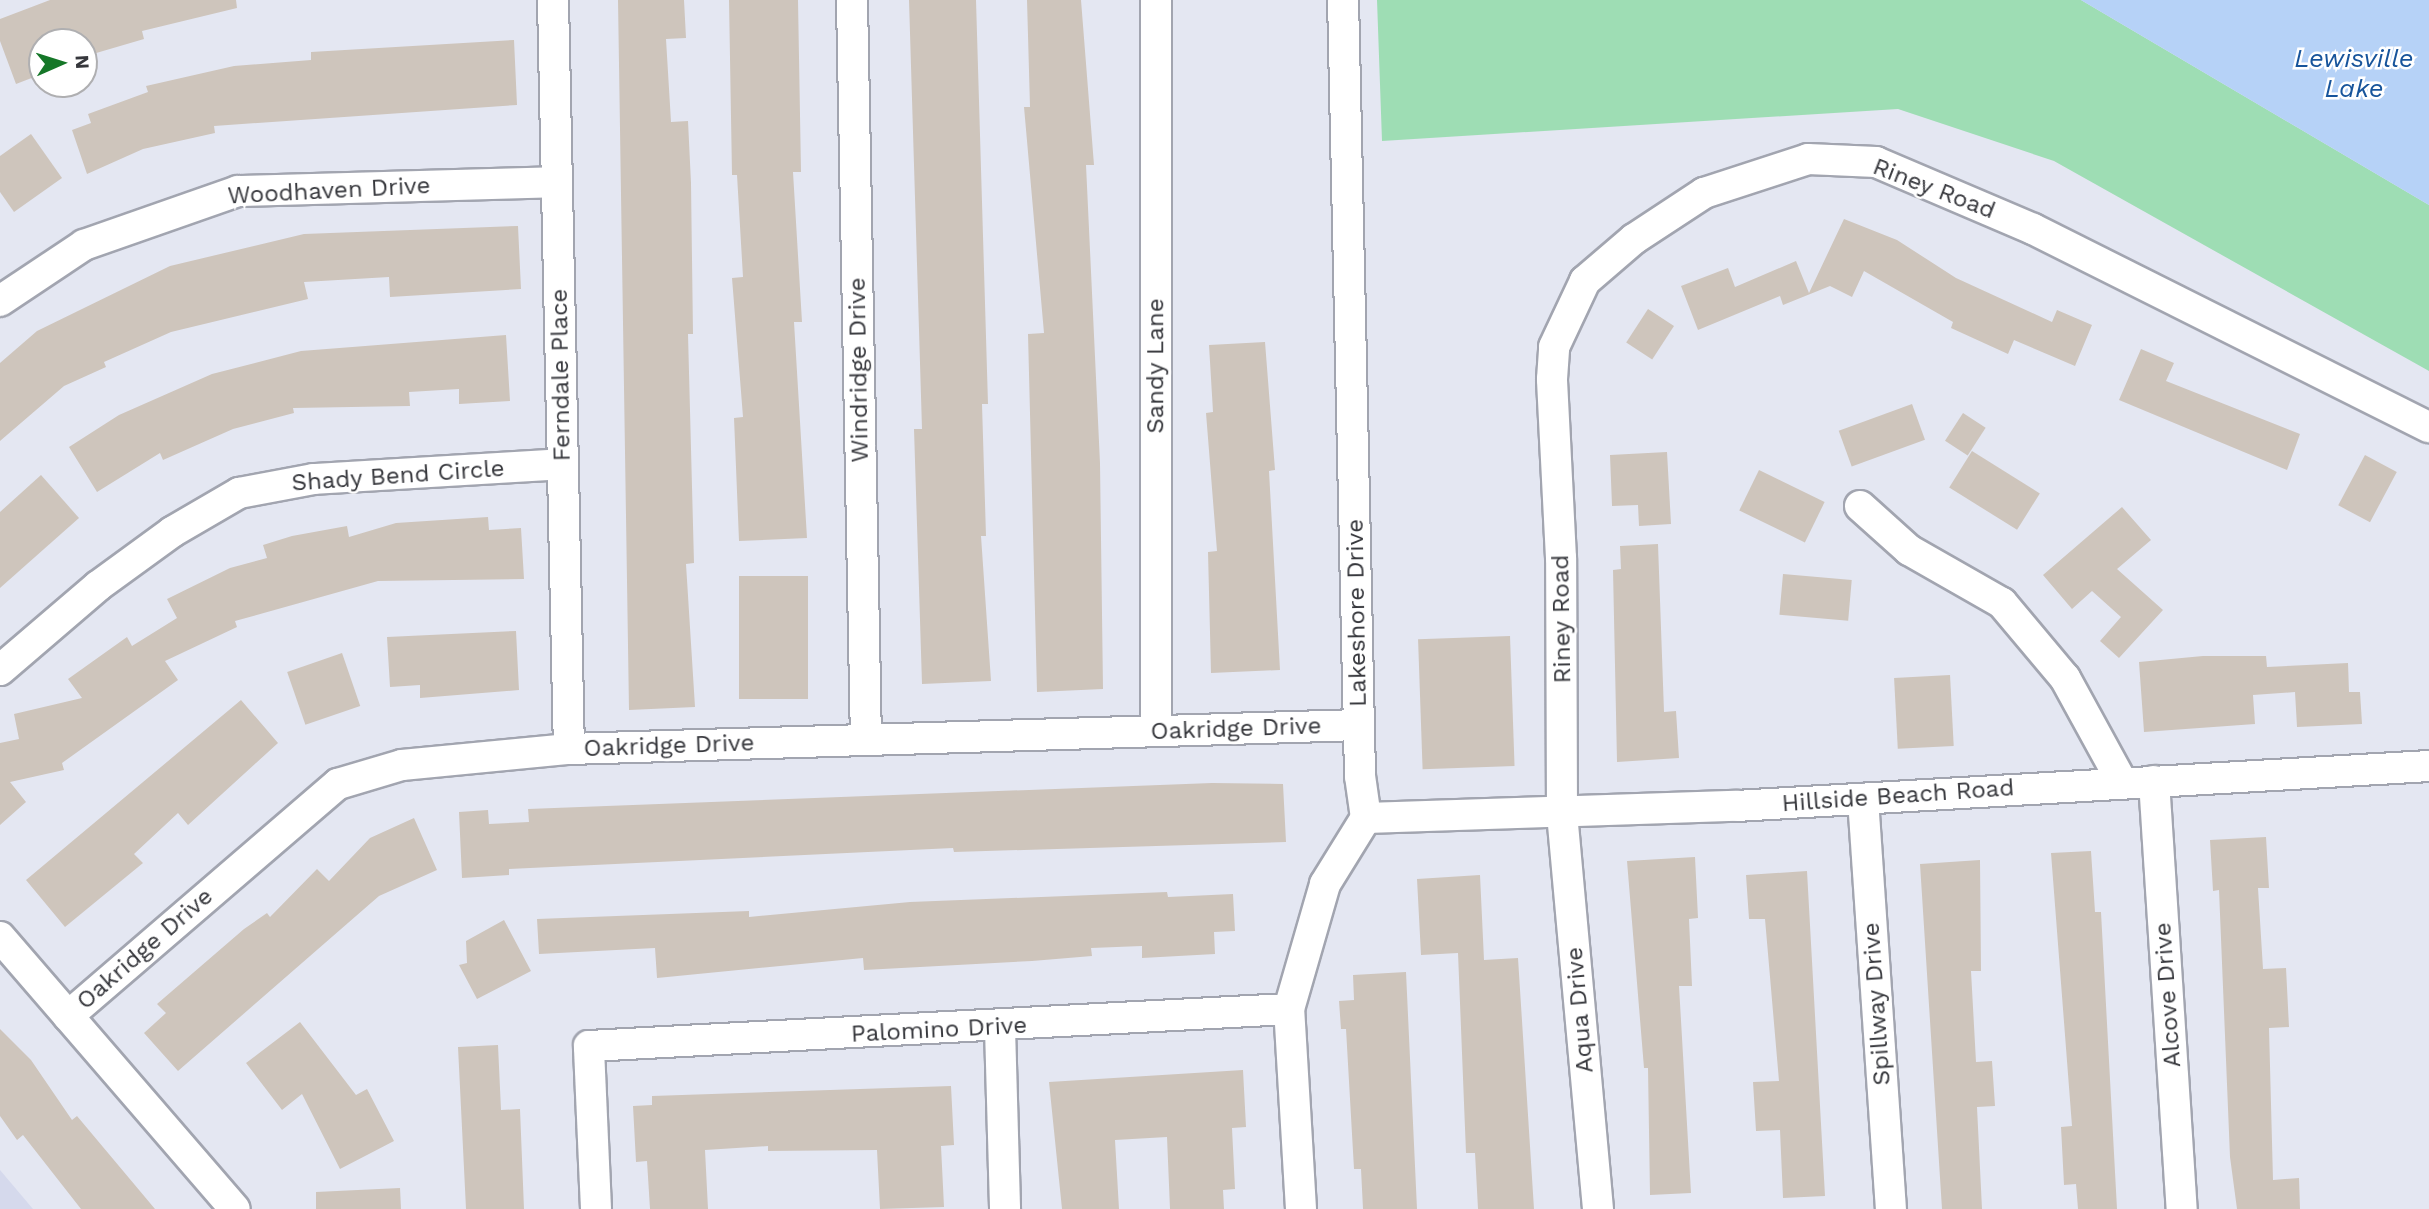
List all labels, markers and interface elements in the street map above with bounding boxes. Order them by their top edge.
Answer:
north arrow [28,28,98,98]
water label: Lewisville Lake [2294,43,2414,104]
text: N [71,54,94,70]
street label: Riney Road [1868,152,2000,226]
street label: Woodhaven Drive [227,171,431,211]
street label: Windridge Drive [843,277,875,463]
street label: Ferndale Place [545,288,577,462]
street label: Sandy Lane [1142,298,1170,434]
street label: Shady Bend Circle [290,454,506,498]
street label: Lakeshore Drive [1341,519,1373,707]
street label: Riney Road [1546,554,1578,684]
street label: Oakridge Drive [1150,712,1322,746]
street label: Oakridge Drive [583,729,755,763]
street label: Hillside Beach Road [1781,774,2015,818]
street label: Oakridge Drive [71,882,219,1016]
street label: Spillway Drive [1857,921,1897,1087]
street label: Alcove Drive [2149,922,2187,1068]
street label: Aqua Drive [1560,946,1600,1074]
street label: Palomino Drive [850,1011,1028,1049]

